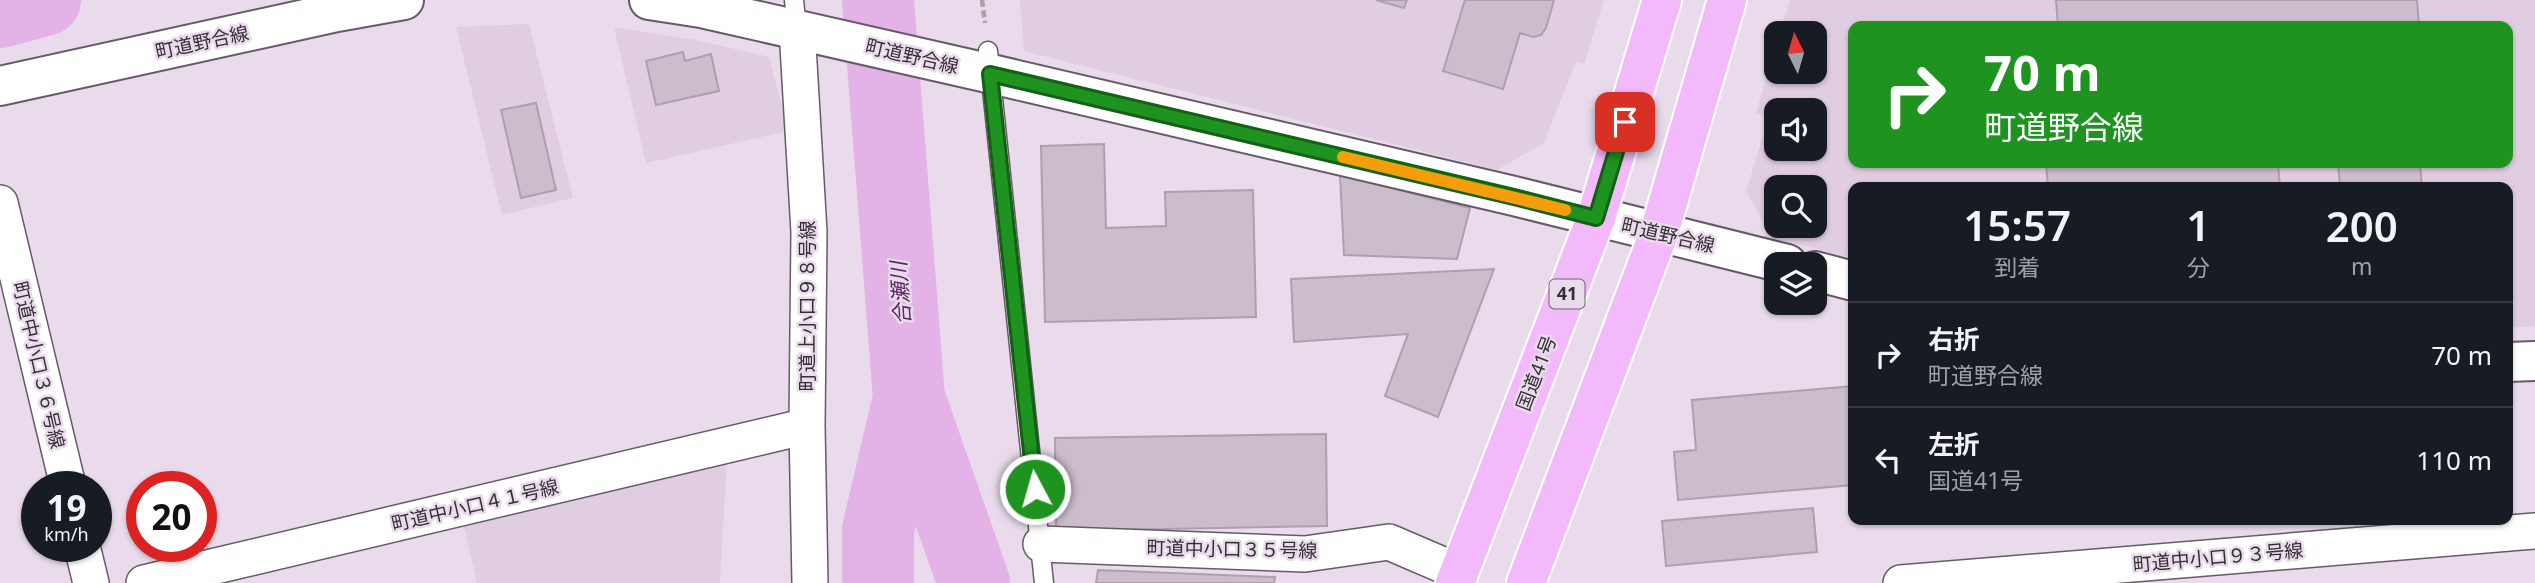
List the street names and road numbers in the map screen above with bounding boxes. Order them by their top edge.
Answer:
street label: 町道野合線 [153,19,251,65]
street label: 町道野合線 [863,33,961,79]
street label: 町道野合線 [1619,212,1717,258]
street label: 町道上小口９８号線 [794,220,820,392]
street label: 町道中小口３６号線 [7,279,71,451]
road number: 41 [1550,280,1584,308]
street label: 国道41号 [1510,332,1562,414]
street label: 町道中小口４１号線 [389,473,561,537]
street label: 町道中小口３５号線 [1146,535,1318,563]
street label: 町道中小口９３号線 [2132,537,2304,577]

